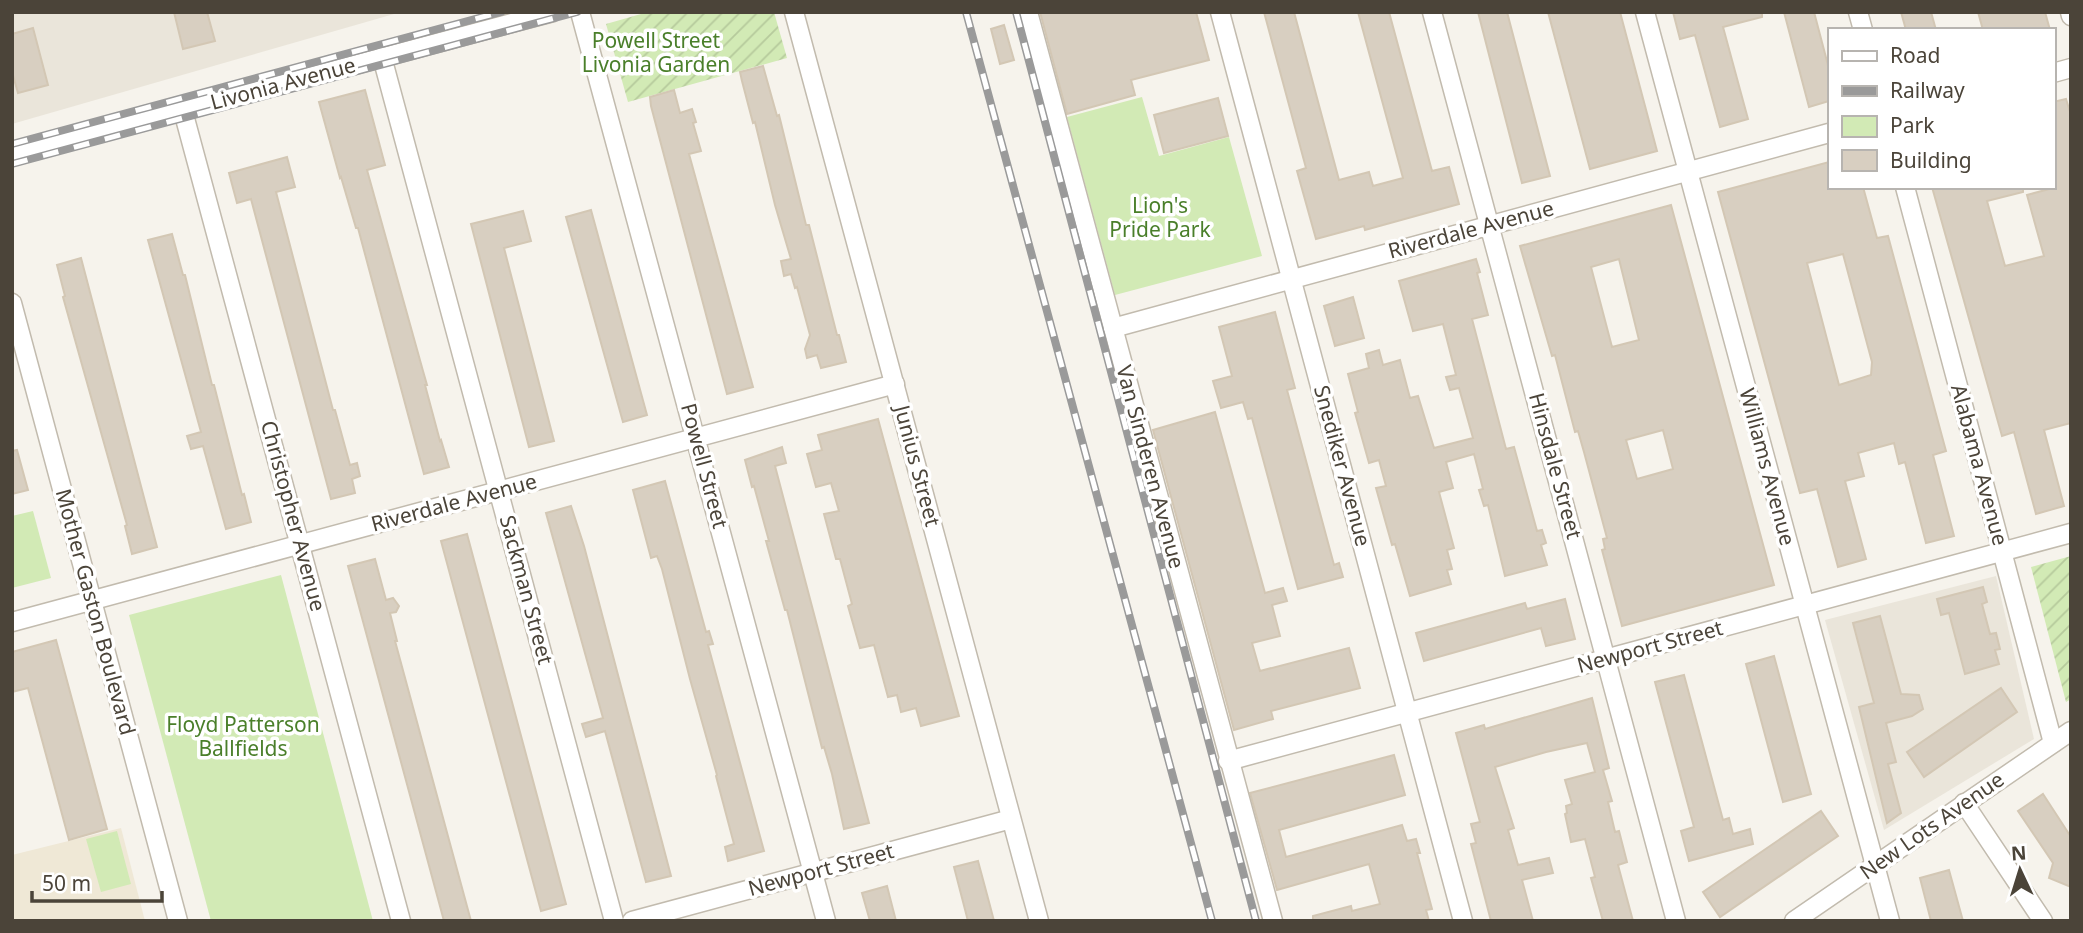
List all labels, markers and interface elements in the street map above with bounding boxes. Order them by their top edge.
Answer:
park label: Powell Street Livonia Garden [582,26,730,78]
legend [1828,28,2055,189]
text: Road [1890,41,1940,69]
street label: Livonia Avenue [207,50,358,116]
text: Railway [1890,76,1965,104]
text: Park [1890,111,1935,139]
text: Building [1890,146,1972,174]
park label: Lion's Pride Park [1109,191,1211,243]
street label: Riverdale Avenue [1385,193,1557,265]
street label: Van Sinderen Avenue [1110,362,1192,571]
street label: Alabama Avenue [1945,381,2015,548]
street label: Snediker Avenue [1308,382,1378,549]
street label: Williams Avenue [1733,385,1802,549]
street label: Hinsdale Street [1523,390,1589,542]
street label: Powell Street [675,400,735,532]
street label: Junius Street [888,400,948,530]
street label: Christopher Avenue [255,417,333,614]
street label: Riverdale Avenue [368,466,540,538]
street label: Mother Gaston Boulevard [50,485,142,738]
street label: Sackman Street [494,512,560,668]
street label: Newport Street [1574,613,1726,679]
park label: Floyd Patterson Ballfields [166,710,320,762]
street label: New Lots Avenue [1854,765,2009,885]
north arrow [1985,835,2055,905]
street label: Newport Street [745,836,897,902]
text: N [2010,840,2027,867]
scale bar [32,860,161,904]
text: 50 m [42,869,91,897]

